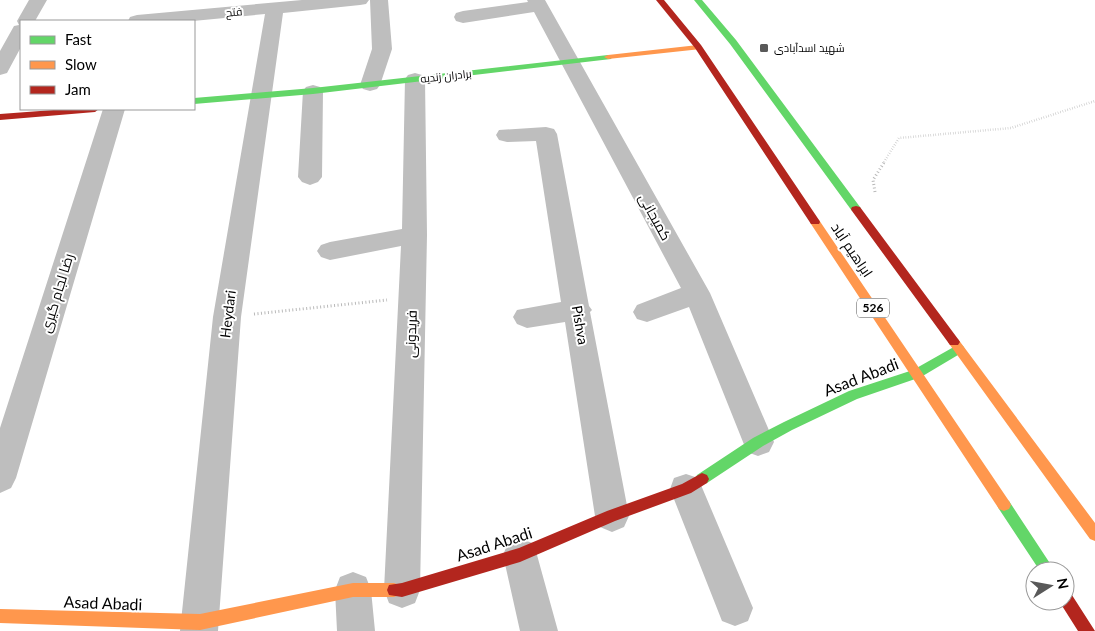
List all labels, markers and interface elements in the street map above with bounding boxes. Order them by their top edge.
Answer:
street label: فتح [225,4,243,21]
legend [20,20,195,110]
text: Fast [65,30,92,48]
place label: شهید اسدآبادی [774,41,845,55]
marker: شهید اسدآبادی [758,42,770,54]
text: Slow [65,55,97,73]
street label: برادران زندیه [420,66,472,86]
text: Jam [65,80,91,98]
street label: کمیجانی [636,190,675,243]
street label: ابراهیم آباد [826,219,877,281]
street label: رضا لجام گیری [36,251,79,335]
street label: Heydari [216,289,239,339]
road number: 526 [857,298,889,318]
street label: Pishva [569,304,592,346]
street label: فریدونی [401,310,420,358]
street label: Asad Abadi [821,354,901,400]
street label: Asad Abadi [453,522,534,565]
north arrow [1025,561,1075,611]
text: N [1054,577,1073,590]
street label: Asad Abadi [63,592,143,613]

